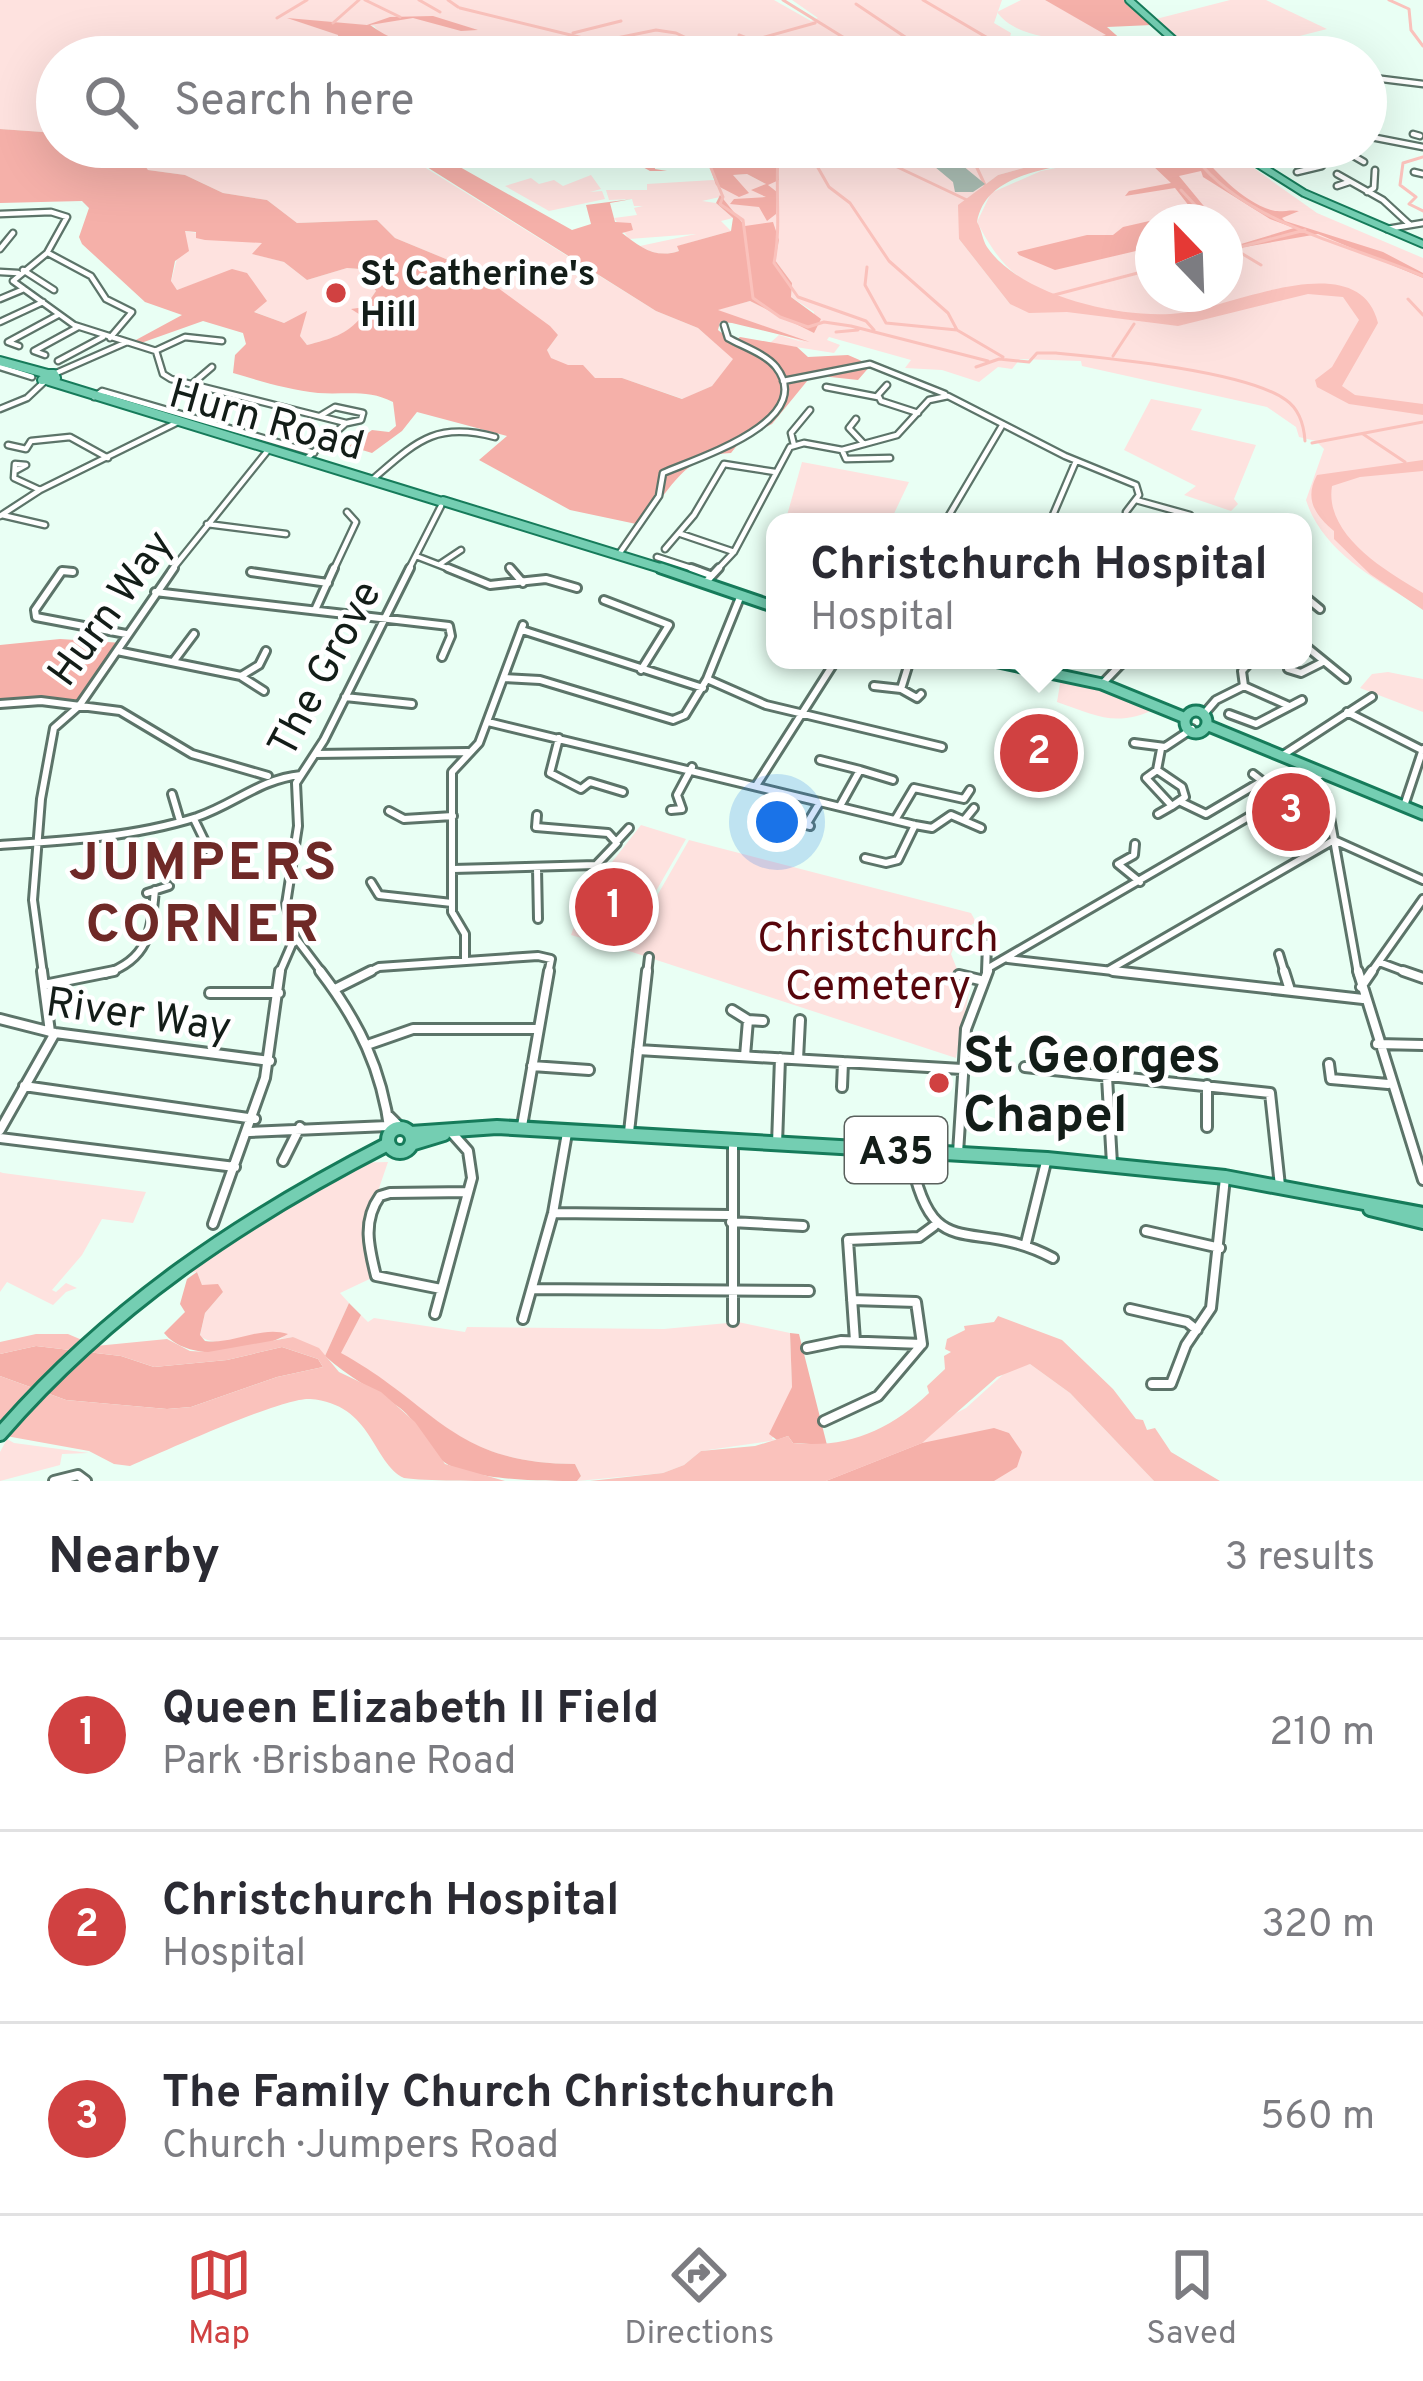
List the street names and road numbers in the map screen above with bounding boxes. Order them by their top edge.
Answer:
street label: Hurn Road [162,369,369,475]
street label: Hurn Way [38,521,187,698]
street label: The Grove [258,573,396,768]
street label: River Way [42,978,235,1057]
road number: A35 [845,1117,947,1183]

